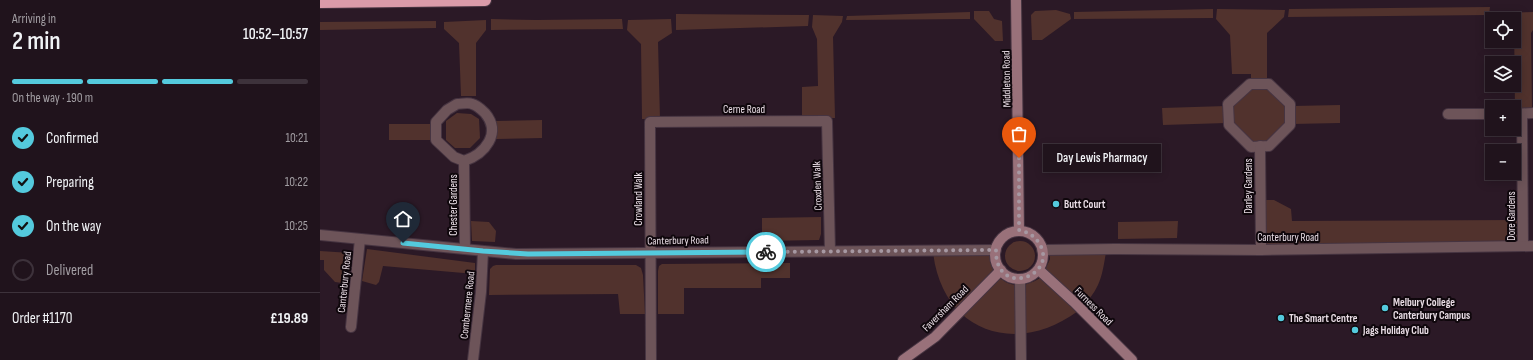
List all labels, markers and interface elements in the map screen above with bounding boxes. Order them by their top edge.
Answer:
text: Arriving in [12,11,56,27]
map controls [1485,12,1521,180]
button: locate [1485,12,1521,48]
text: 10:52–10:57 [243,25,308,44]
text: 2 min [12,26,61,57]
street label: Middleton Road [999,50,1013,108]
button: layers [1485,56,1521,92]
text: On the way · 190 m [12,90,93,106]
button: + [1485,100,1521,136]
street label: Cerne Road [723,103,765,116]
pin [1002,117,1036,158]
icon: bag [1008,123,1030,145]
icon: check [12,127,34,149]
text: Confirmed [46,129,99,148]
text: 10:21 [285,130,308,146]
callout: Day Lewis Pharmacy [1043,144,1161,172]
button: − [1485,144,1521,180]
text: Day Lewis Pharmacy [1057,150,1147,166]
street label: Darley Gardens [1242,158,1255,214]
street label: Croxden Walk [810,160,825,211]
icon: check [12,171,34,193]
street label: Crowland Walk [632,171,645,226]
text: Preparing [46,173,94,192]
text: 10:22 [285,174,308,190]
street label: Chester Gardens [447,174,460,236]
street label: Dore Gardens [1505,191,1518,241]
place label: Butt Court [1064,198,1106,211]
marker: Butt Court [1051,199,1061,209]
pin [386,202,420,243]
icon: home [392,208,414,230]
icon: check [12,215,34,237]
text: On the way [46,217,101,236]
text: 10:25 [285,218,308,234]
street label: Canterbury Road [1257,231,1319,244]
courier [746,232,786,272]
street label: Canterbury Road [647,233,709,248]
icon: bike [755,241,777,263]
street label: Canterbury Road [335,250,354,313]
text: Delivered [46,261,93,280]
street label: Combermere Road [457,270,478,340]
street label: Faversham Road [920,282,971,334]
street label: Furness Road [1072,284,1116,329]
place label: Melbury College Canterbury Campus [1393,296,1470,322]
marker: Melbury College Canterbury Campus [1380,303,1390,313]
text: Order #1170 [12,309,72,328]
text: £19.89 [270,309,308,328]
place label: The Smart Centre [1289,312,1358,325]
marker: The Smart Centre [1276,313,1286,323]
place label: Jags Holiday Club [1362,324,1429,337]
marker: Jags Holiday Club [1350,325,1360,335]

